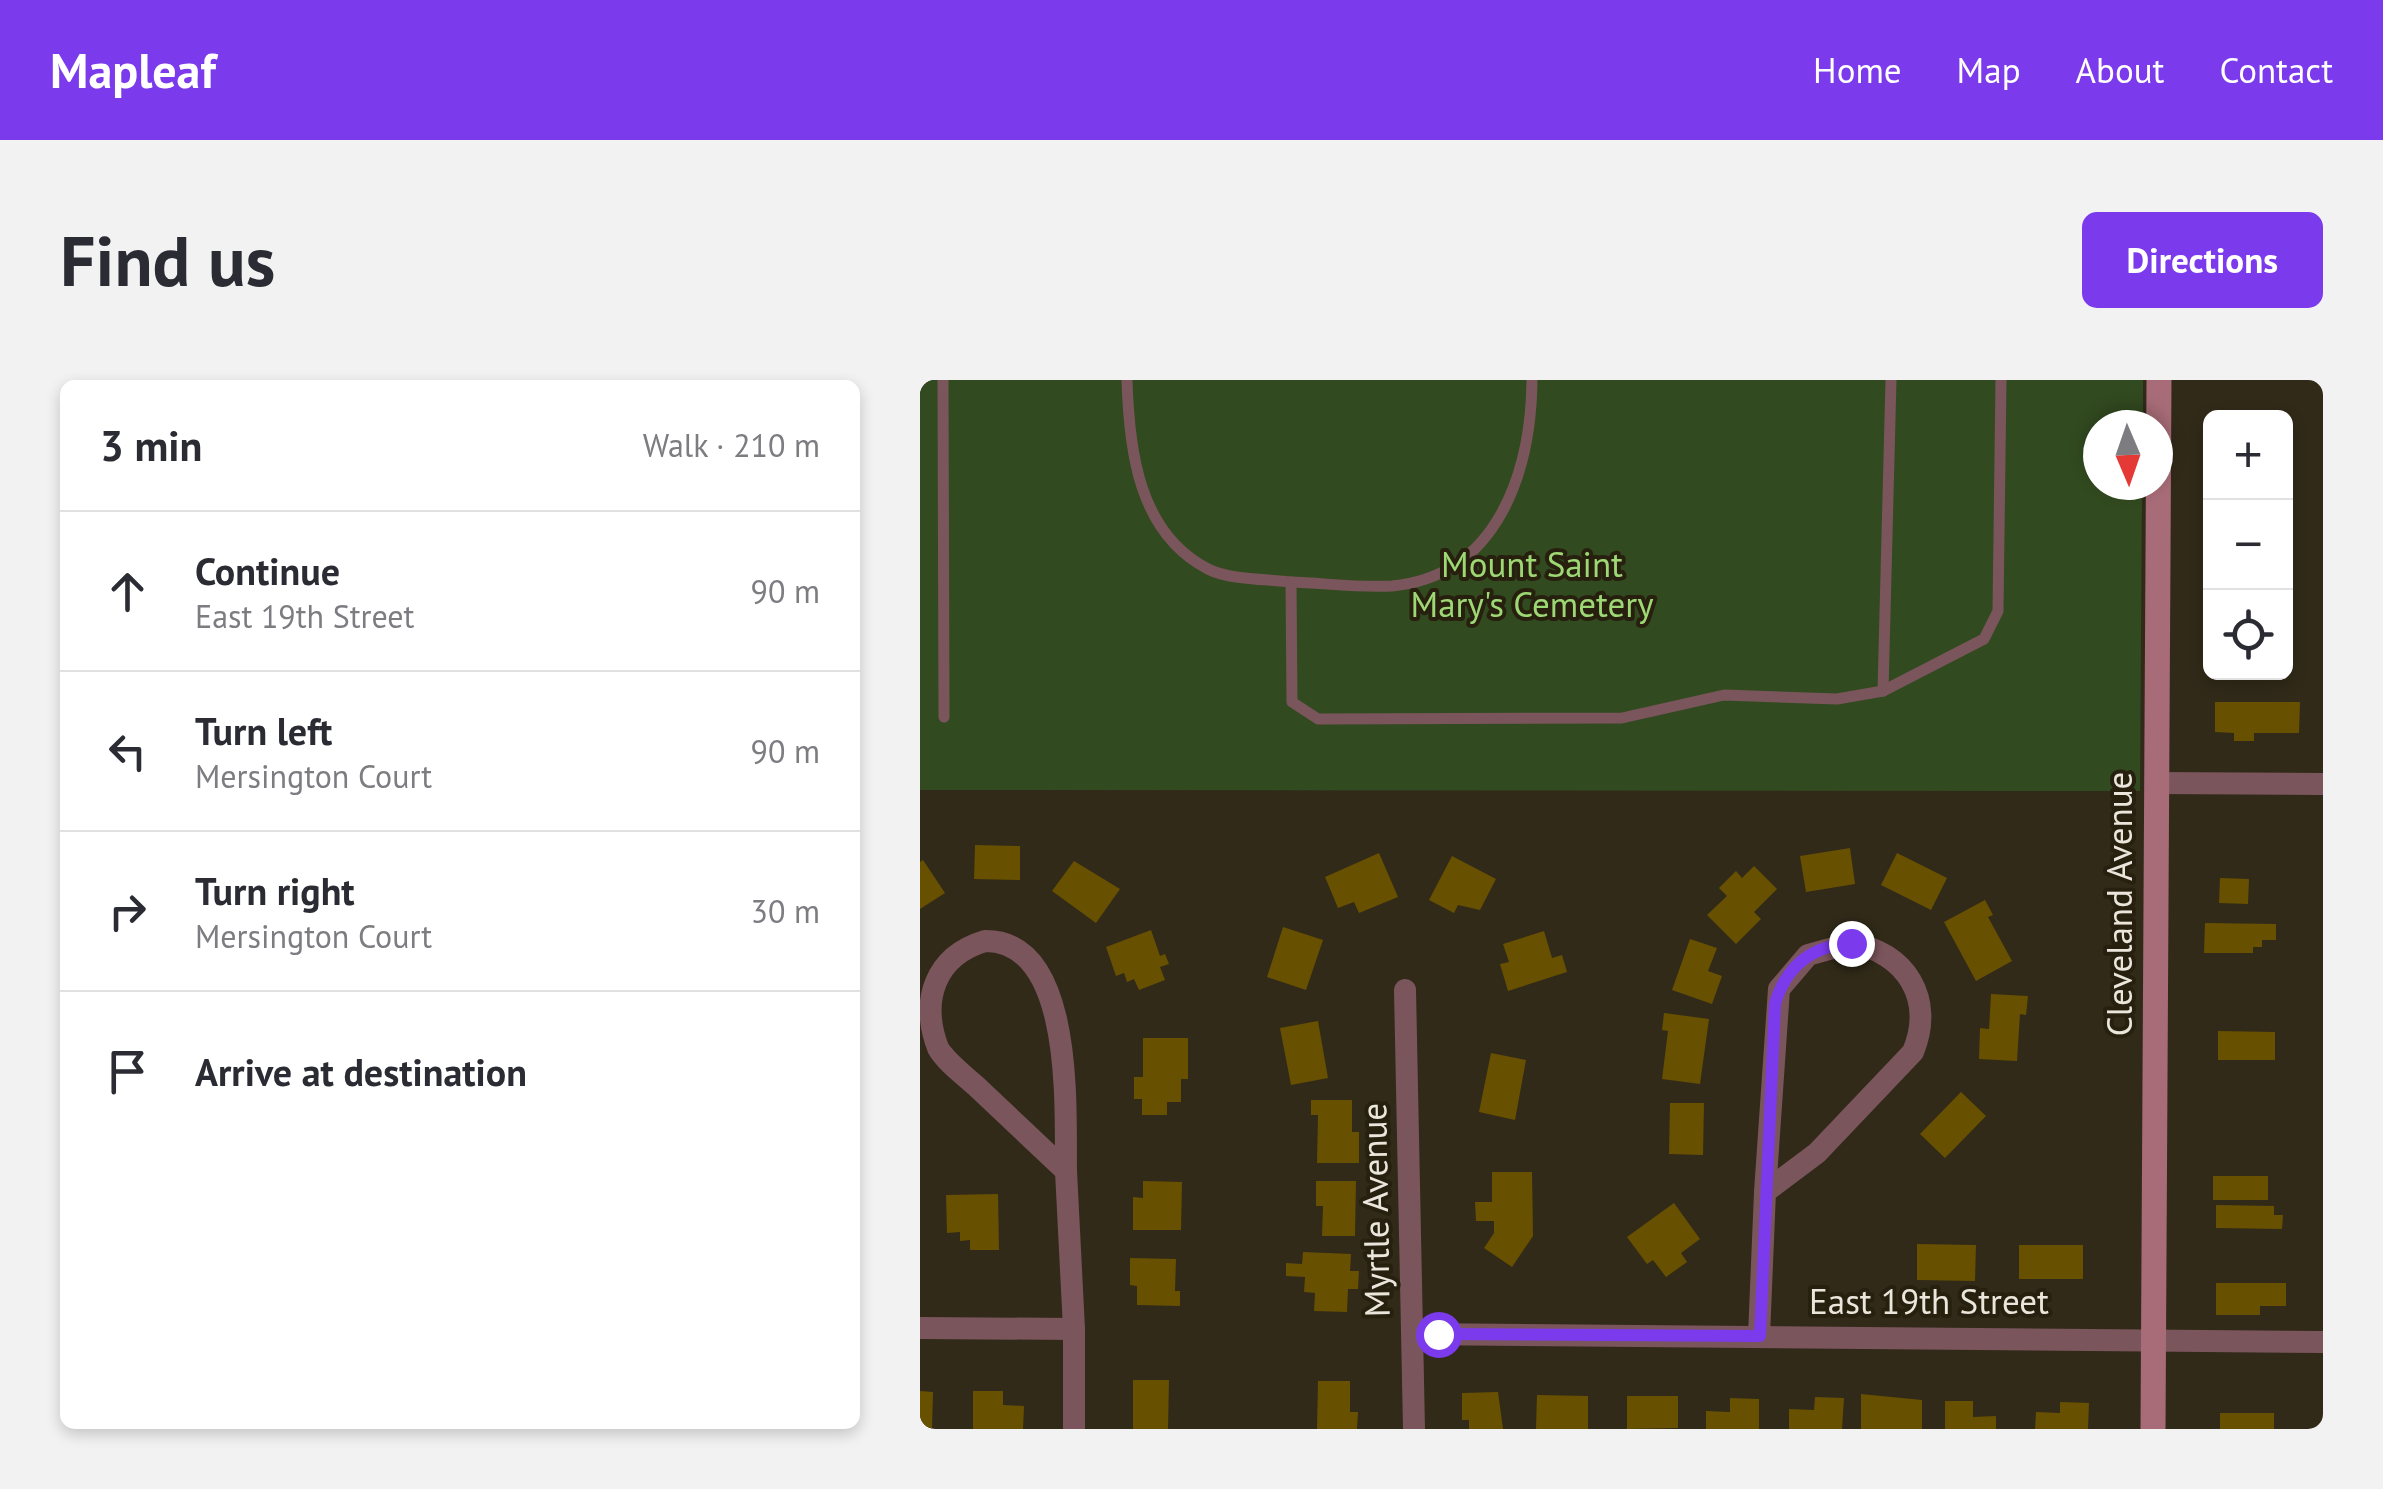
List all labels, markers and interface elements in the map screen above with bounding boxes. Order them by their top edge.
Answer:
text: Mapleaf [50,39,216,101]
text: Home [1813,47,1902,93]
text: Map [1957,47,2021,93]
text: About [2076,47,2164,93]
text: Contact [2219,47,2333,93]
button: Directions [2082,212,2323,308]
text: Find us [60,215,275,305]
north arrow [2083,410,2173,500]
map controls [2203,410,2293,680]
button: + [2203,410,2293,500]
text: 3 min [100,418,202,473]
text: Walk · 210 m [643,424,820,466]
button: − [2203,500,2293,590]
park label: Mount Saint Mary's Cemetery [1410,541,1654,627]
text: Continue [195,546,340,595]
icon: ahead [100,564,155,619]
text: 90 m [751,570,820,612]
button: locate [2203,590,2293,680]
text: East 19th Street [195,595,414,637]
text: Turn left [195,706,332,755]
icon: left [100,724,155,779]
text: 90 m [751,730,820,772]
text: Mersington Court [195,755,432,797]
street label: Cleveland Avenue [2096,772,2142,1036]
text: Turn right [195,866,355,915]
icon: right [100,884,155,939]
text: 30 m [751,890,820,932]
text: Mersington Court [195,915,432,957]
route end [1829,921,1875,967]
icon: arrive [100,1044,155,1099]
text: Arrive at destination [195,1047,527,1096]
street label: Myrtle Avenue [1350,1102,1400,1318]
street label: East 19th Street [1809,1278,2049,1324]
route start [1416,1312,1462,1358]

